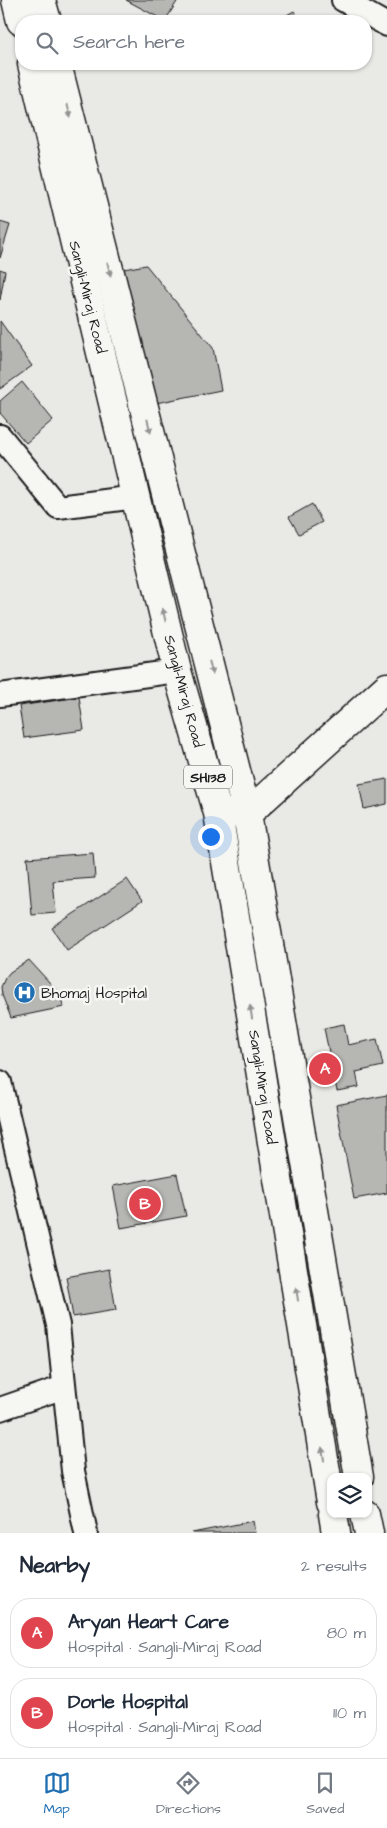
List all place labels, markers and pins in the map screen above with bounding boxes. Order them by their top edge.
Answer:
hospital icon: Bhomaj Hospital [13,981,37,1005]
place label: Bhomaj Hospital [41,983,147,1004]
pin: A [309,1050,341,1088]
pin: B [129,1185,161,1223]

